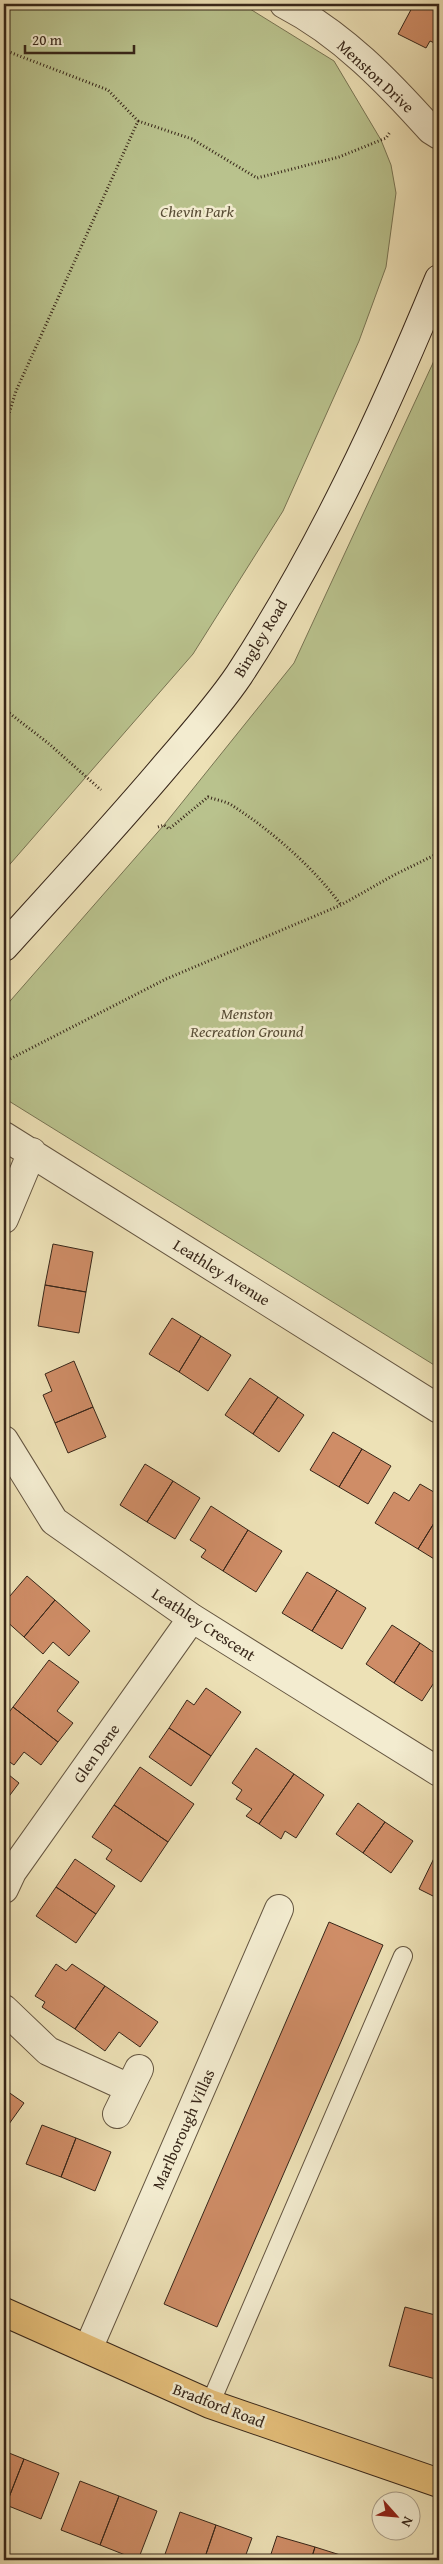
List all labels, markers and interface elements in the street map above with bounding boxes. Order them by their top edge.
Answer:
scale bar [25,22,134,54]
text: 20 m [32,29,63,50]
street label: Menston Drive [332,34,420,118]
park label: Chevin Park [160,199,234,223]
street label: Bingley Road [227,594,293,682]
park label: Menston Recreation Ground [189,1001,304,1043]
street label: Leathley Avenue [169,1233,275,1311]
street label: Leathley Crescent [148,1581,261,1667]
street label: Glen Dene [67,1718,125,1788]
street label: Marlborough Villas [146,2065,220,2193]
street label: Bradford Road [169,2376,269,2434]
north arrow [370,2492,420,2542]
text: N [396,2513,419,2531]

